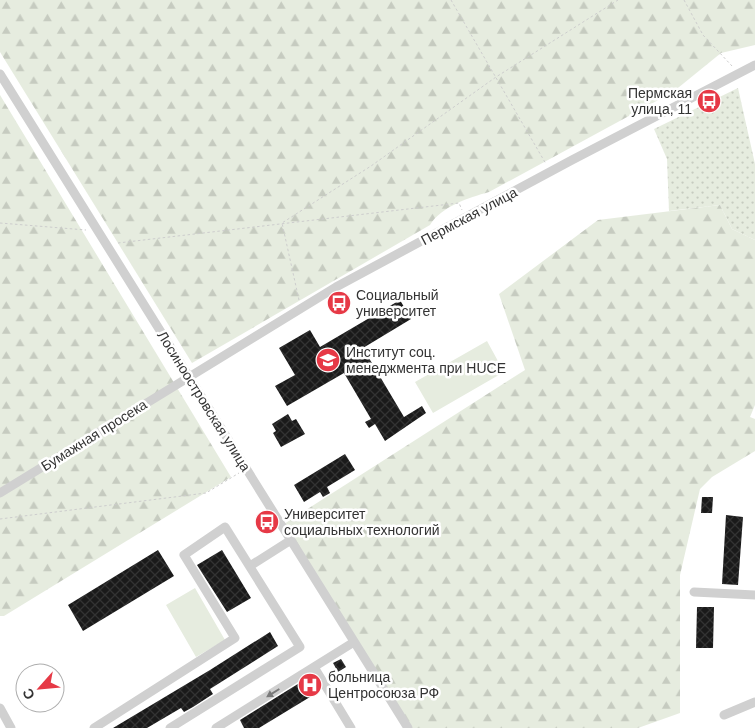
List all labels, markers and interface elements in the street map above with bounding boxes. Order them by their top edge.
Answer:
place label: Пермская улица, 11 [628,85,692,117]
bus stop icon: Пермская улица, 11 [696,88,722,114]
street label: Пермская улица [418,184,520,248]
place label: Социальный университет [356,287,439,319]
bus stop icon: Социальный университет [326,290,352,316]
street label: Лосиноостровская улица [154,328,254,474]
place label: Институт соц. менеджмента при HUCE [346,344,506,376]
school or university icon: Институт соц. менеджмента при HUCE [315,347,341,373]
street label: Бумажная просека [38,396,150,474]
place label: Университет социальных технологий [284,506,440,538]
bus stop icon: Университет социальных технологий [254,509,280,535]
north arrow [15,663,65,713]
place label: больница Центросоюза РФ [328,669,439,701]
hospital icon: больница Центросоюза РФ [297,672,323,698]
text: С [19,686,38,702]
one-way arrow [266,688,279,698]

